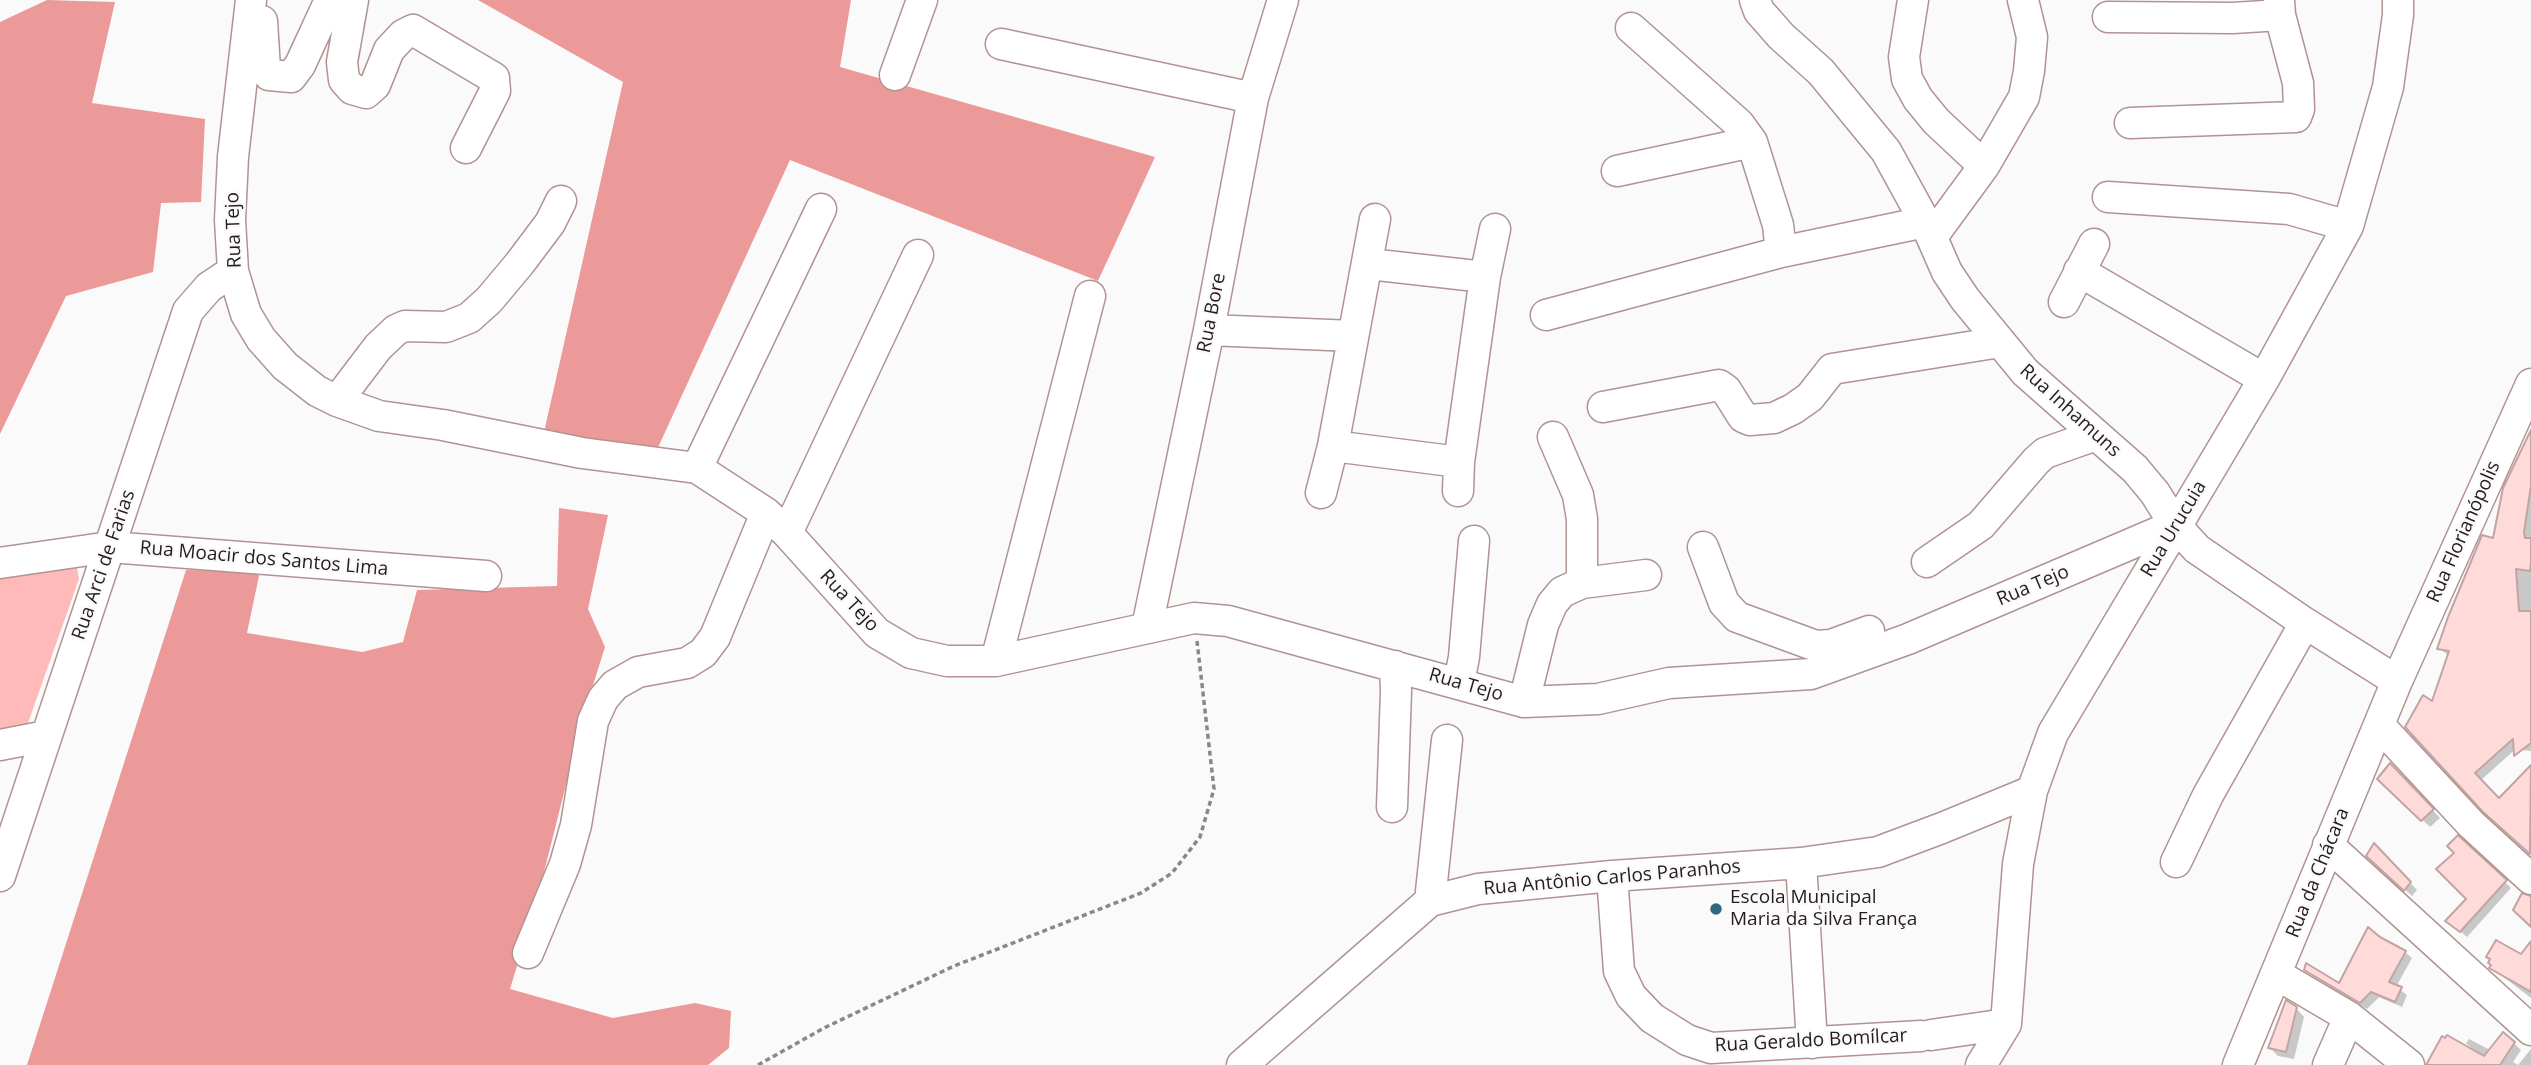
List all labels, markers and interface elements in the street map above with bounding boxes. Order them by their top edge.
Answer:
street label: Rua Tejo [221,192,247,268]
street label: Rua Bore [1193,271,1231,355]
street label: Rua Inhamuns [2015,360,2125,462]
street label: Rua Florianópolis [2423,458,2505,606]
street label: Rua Urucuia [2136,477,2212,581]
street label: Rua Arci de Farias [68,487,140,643]
street label: Rua Moacir dos Santos Lima [139,537,389,581]
street label: Rua Tejo [1993,561,2073,611]
street label: Rua Tejo [815,565,883,637]
street label: Rua Tejo [1426,664,1506,706]
street label: Rua da Chácara [2282,805,2354,941]
street label: Rua Antônio Carlos Paranhos [1482,855,1742,901]
place label: Escola Municipal Maria da Silva França [1730,887,1917,931]
marker: Escola Municipal Maria da Silva França [1708,901,1724,917]
street label: Rua Geraldo Bomílcar [1714,1025,1908,1057]

